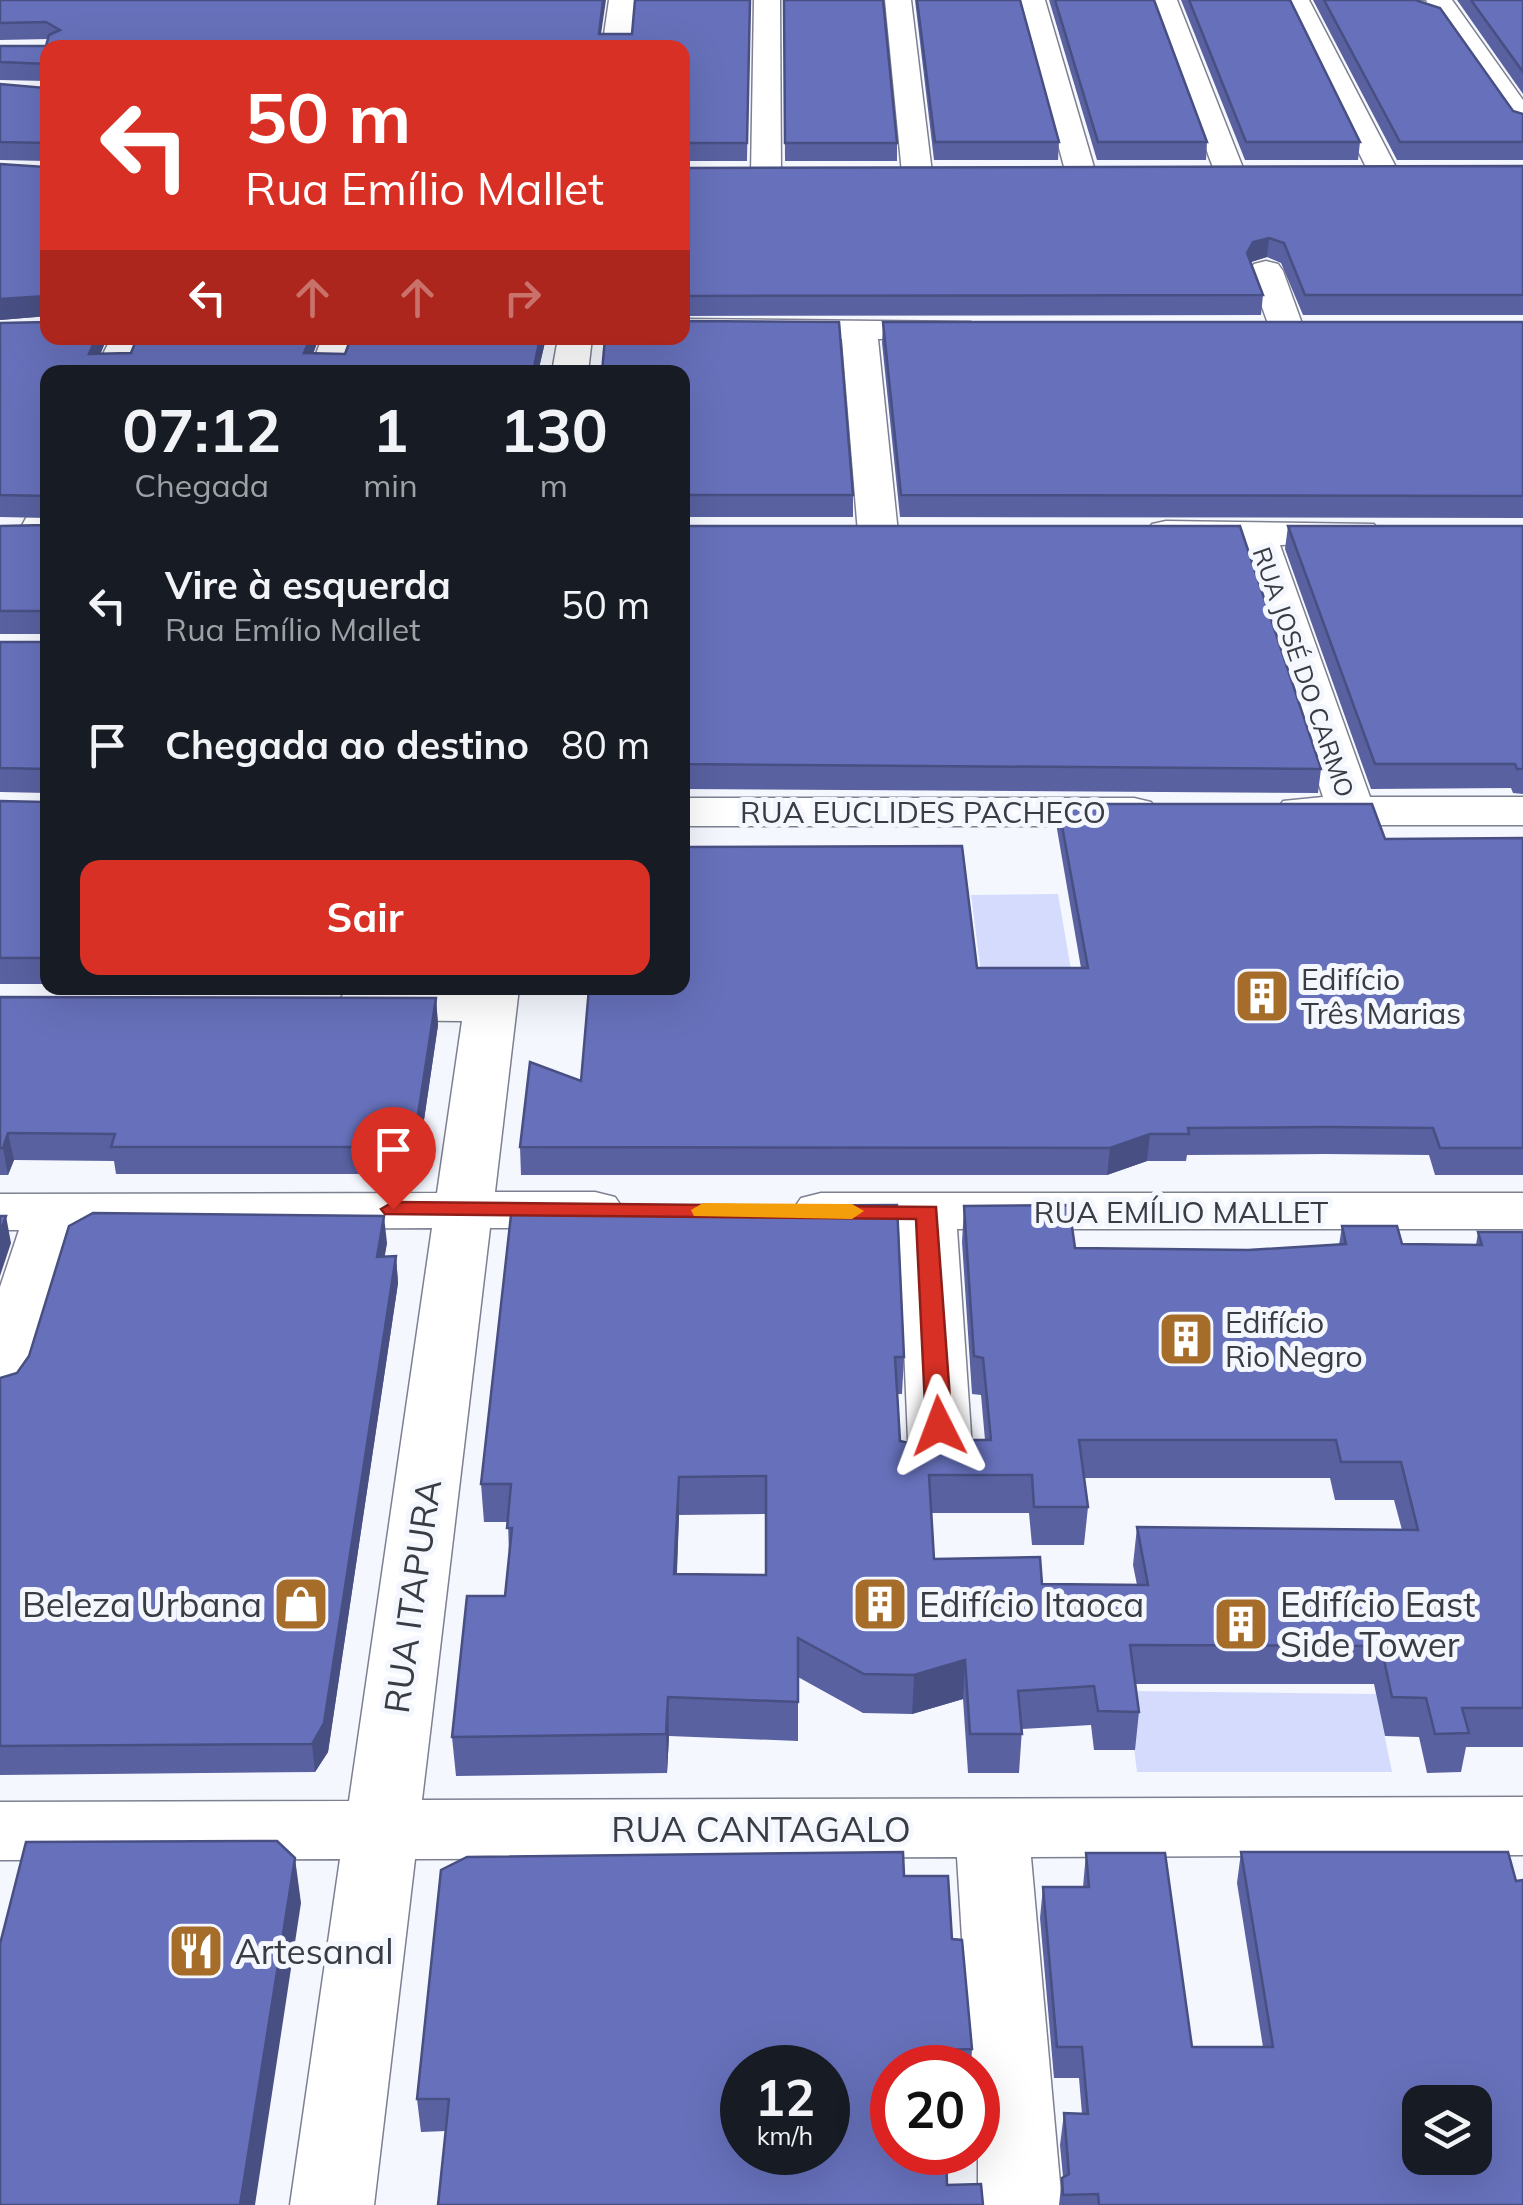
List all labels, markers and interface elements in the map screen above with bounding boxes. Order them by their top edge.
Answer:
text: 50 m [245,73,411,161]
icon: left [80,80,210,210]
text: Rua Emílio Mallet [245,160,604,216]
icon: left [180,270,235,325]
icon: ahead [285,270,340,325]
icon: ahead [390,270,445,325]
icon: right [495,270,550,325]
text: 07:12 [122,392,281,467]
text: 1 [372,392,408,467]
text: 130 [500,392,608,467]
text: Chegada [134,465,269,505]
text: min [363,465,418,505]
text: m [540,465,568,505]
street label: RUA JOSÉ DO CARMO [1247,543,1361,801]
text: Vire à esquerda [165,561,451,609]
icon: left [80,578,135,633]
text: 50 m [561,581,650,629]
text: Rua Emílio Mallet [165,609,420,649]
icon: arrive [80,718,135,773]
text: Chegada ao destino [165,721,529,769]
text: 80 m [561,721,650,769]
street label: RUA EUCLIDES PACHECO [740,793,1106,831]
button: Sair [80,860,650,975]
place label: Edifício Três Marias [1301,960,1461,1032]
building icon: Edifício Três Marias [1232,966,1292,1026]
pin [351,1107,436,1210]
icon: arrive [366,1122,421,1177]
street label: RUA EMÍLIO MALLET [1034,1193,1328,1231]
place label: Edifício Rio Negro [1225,1303,1363,1375]
building icon: Edifício Rio Negro [1156,1309,1216,1369]
position arrow [887,1374,991,1478]
street label: RUA ITAPURA [374,1476,450,1716]
shop icon: Beleza Urbana [271,1574,331,1634]
building icon: Edifício Itaoca [850,1574,910,1634]
place label: Beleza Urbana [22,1582,262,1626]
place label: Edifício Itaoca [919,1582,1144,1626]
place label: Edifício East Side Tower [1280,1582,1475,1666]
building icon: Edifício East Side Tower [1211,1594,1271,1654]
street label: RUA CANTAGALO [611,1807,911,1851]
restaurant icon: Artesanal [166,1921,226,1981]
place label: Artesanal [235,1929,394,1973]
speed limit sign: 20 [870,2045,1000,2175]
text: 12 [755,2066,815,2129]
map controls [1402,2085,1492,2175]
button: layers [1402,2085,1492,2175]
text: km/h [757,2120,813,2151]

